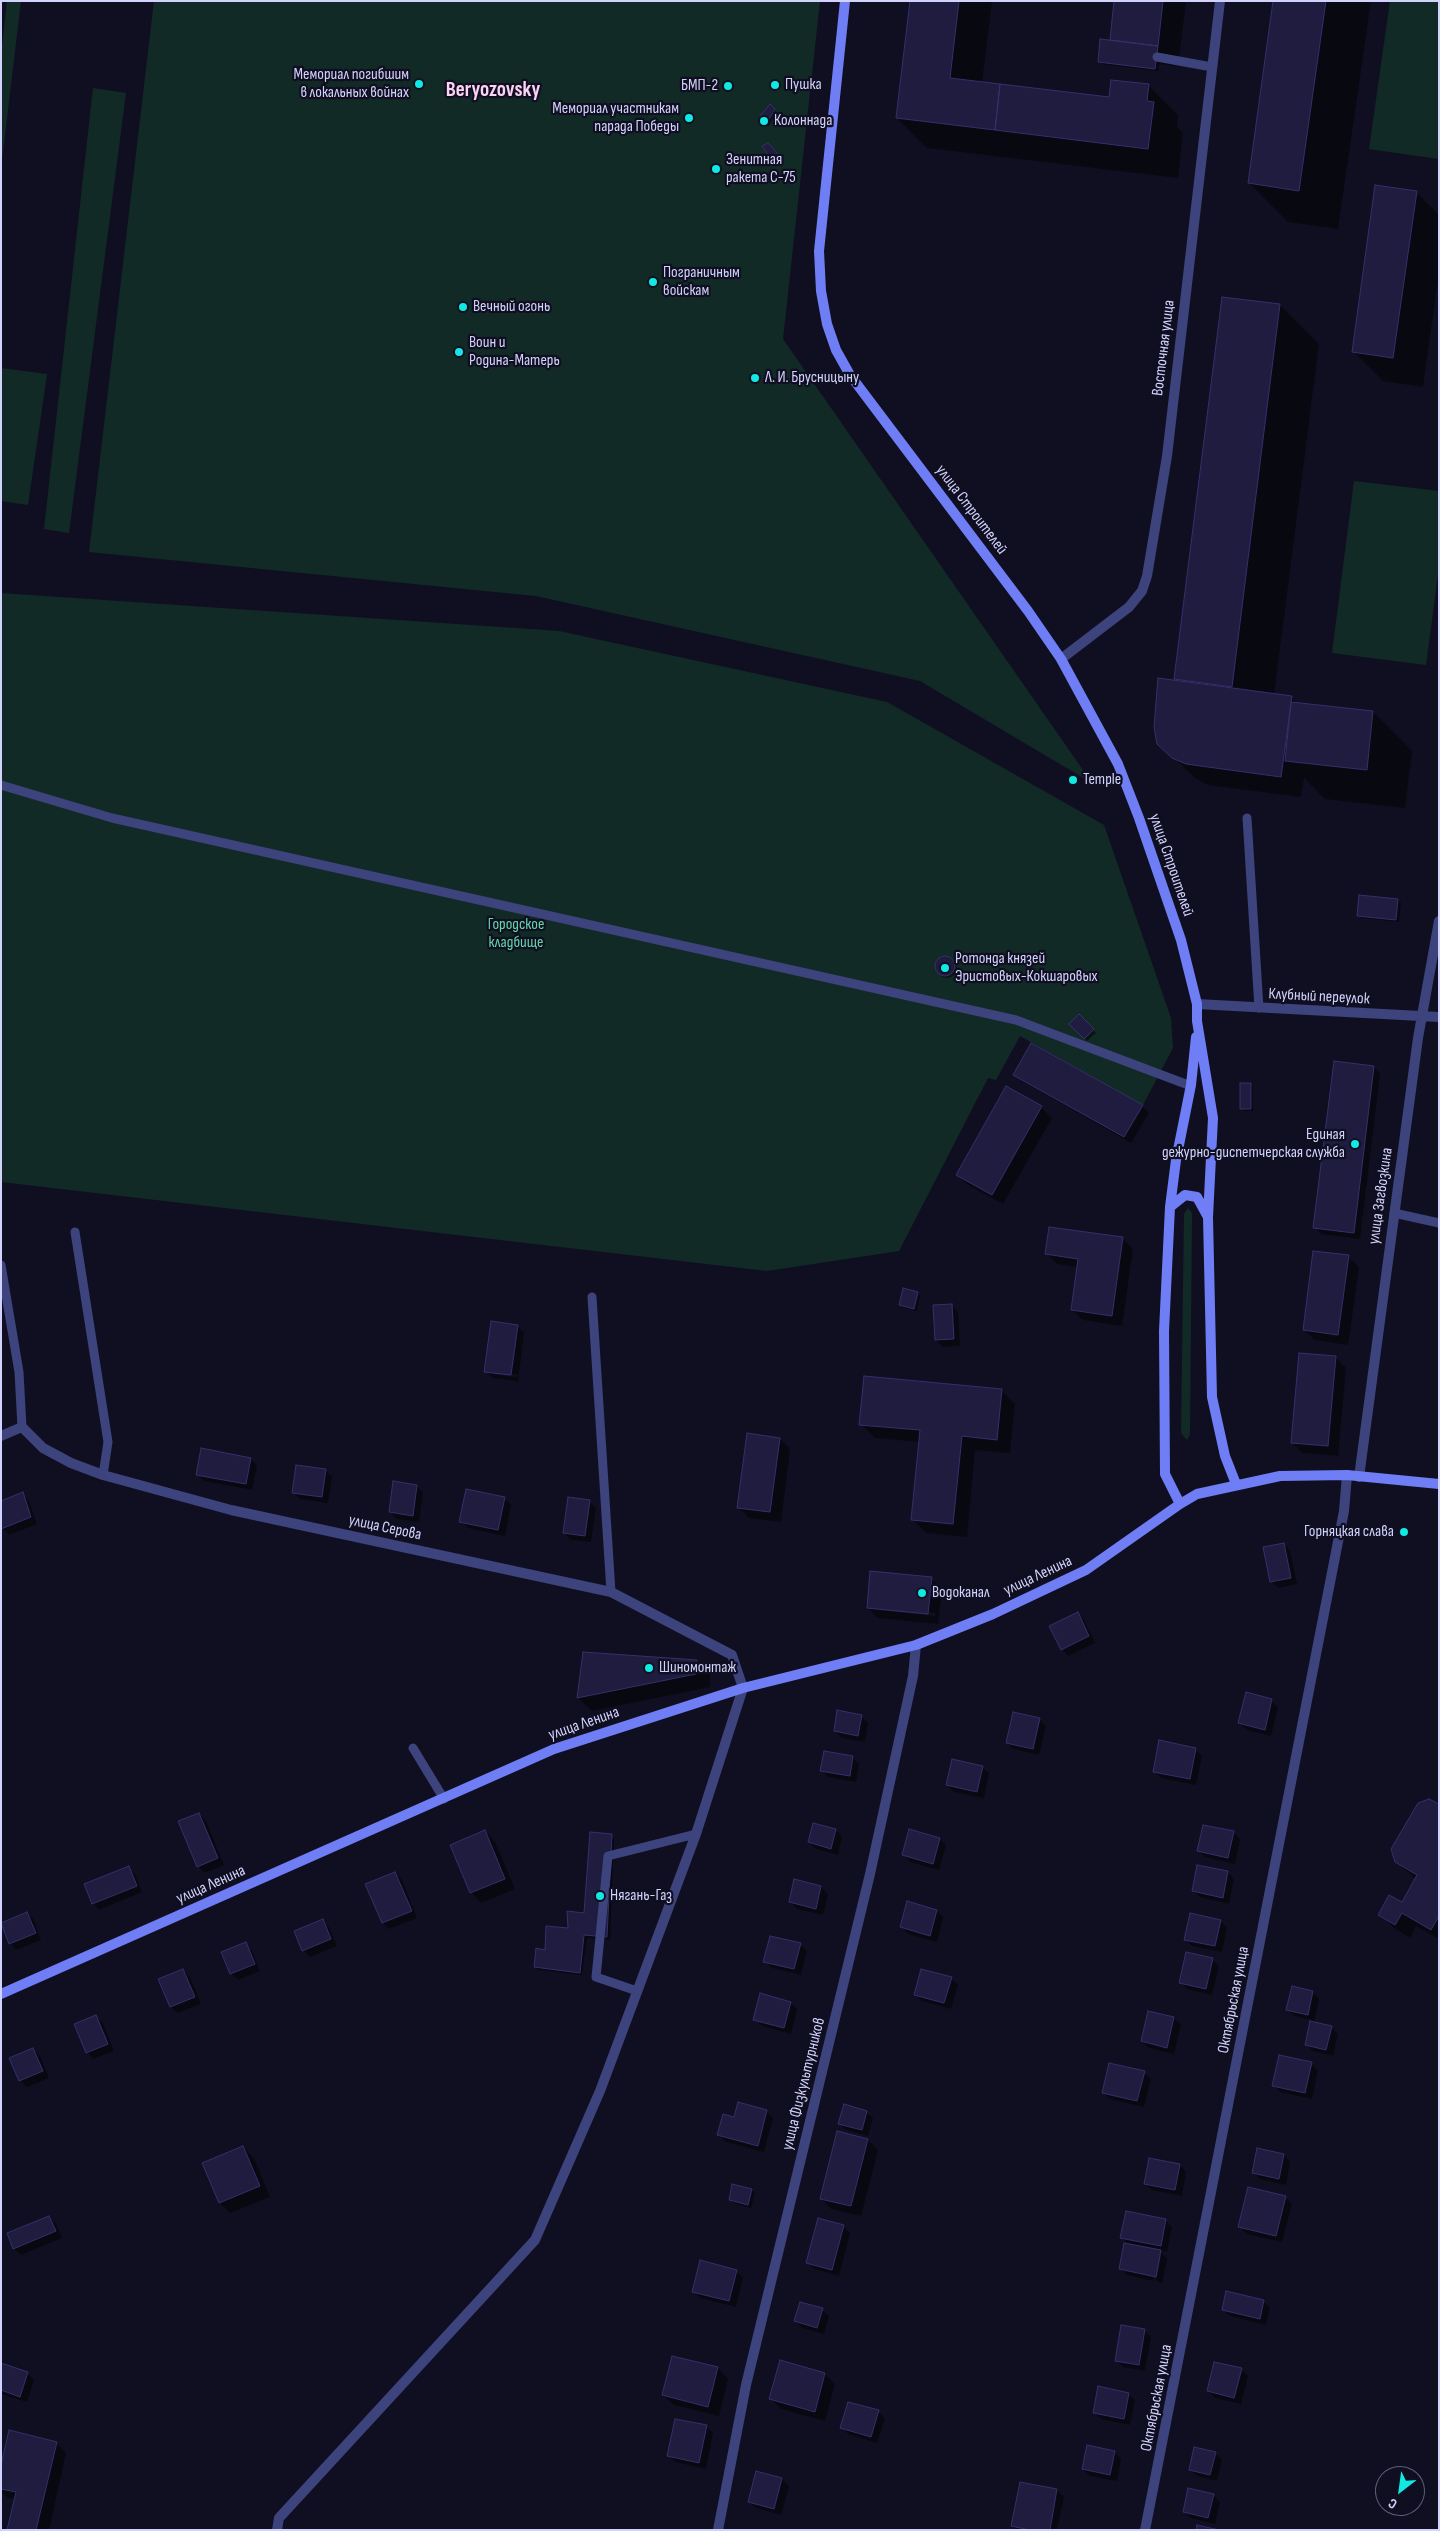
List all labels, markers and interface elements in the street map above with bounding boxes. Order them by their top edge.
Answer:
place label: Мемориал погибшим в локальных войнах [294,65,409,103]
place label: Пушка [785,75,822,95]
place label: БМП-2 [681,76,718,96]
marker: Мемориал погибшим в локальных войнах [413,78,425,90]
district label: Beryozovsky [446,78,540,104]
marker: Пушка [769,79,781,91]
marker: БМП-2 [722,80,734,92]
place label: Мемориал участникам парада Победы [552,99,679,137]
place label: Колоннада [774,111,832,131]
marker: Мемориал участникам парада Победы [683,112,695,124]
marker: Колоннада [758,115,770,127]
place label: Зенитная ракета С-75 [726,150,796,188]
marker: Зенитная ракета С-75 [710,163,722,175]
place label: Пограничным войскам [663,263,740,301]
marker: Пограничным войскам [647,276,659,288]
place label: Вечный огонь [473,297,550,317]
street label: Восточная улица [1149,299,1179,397]
marker: Вечный огонь [457,301,469,313]
place label: Воин и Родина-Матерь [469,333,560,371]
marker: Воин и Родина-Матерь [453,346,465,358]
place label: Л. И. Брусницыну [765,368,859,388]
marker: Л. И. Брусницыну [749,372,761,384]
street label: улица Строителей [931,461,1011,559]
place label: Temple [1083,770,1121,790]
marker: Temple [1067,774,1079,786]
street label: улица Строителей [1144,811,1198,919]
park label: Городское кладбище [488,915,544,953]
place label: Ротонда князей Эристовых-Кокшаровых [955,949,1098,987]
marker: Ротонда князей Эристовых-Кокшаровых [939,962,951,974]
street label: Клубный переулок [1268,985,1370,1009]
place label: Единая дежурно-диспетчерская служба [1162,1125,1345,1163]
marker: Единая дежурно-диспетчерская служба [1349,1138,1361,1150]
street label: улица Загвозкина [1365,1146,1397,1246]
street label: улица Серова [347,1511,423,1545]
place label: Горняцкая слава [1304,1522,1394,1542]
marker: Горняцкая слава [1398,1526,1410,1538]
street label: улица Ленина [1001,1552,1075,1600]
place label: Водоканал [932,1583,990,1603]
marker: Водоканал [916,1587,928,1599]
place label: Шиномонтаж [659,1658,736,1678]
marker: Шиномонтаж [643,1662,655,1674]
street label: улица Ленина [546,1703,622,1745]
street label: улица Ленина [174,1861,248,1909]
place label: Нягань-Газ [610,1886,672,1906]
marker: Нягань-Газ [594,1890,606,1902]
street label: Октябрьская улица [1214,1945,1254,2055]
street label: улица Физкультурников [778,2016,830,2152]
street label: Октябрьская улица [1137,2343,1177,2453]
north arrow [1375,2466,1425,2516]
text: С [1385,2494,1400,2513]

